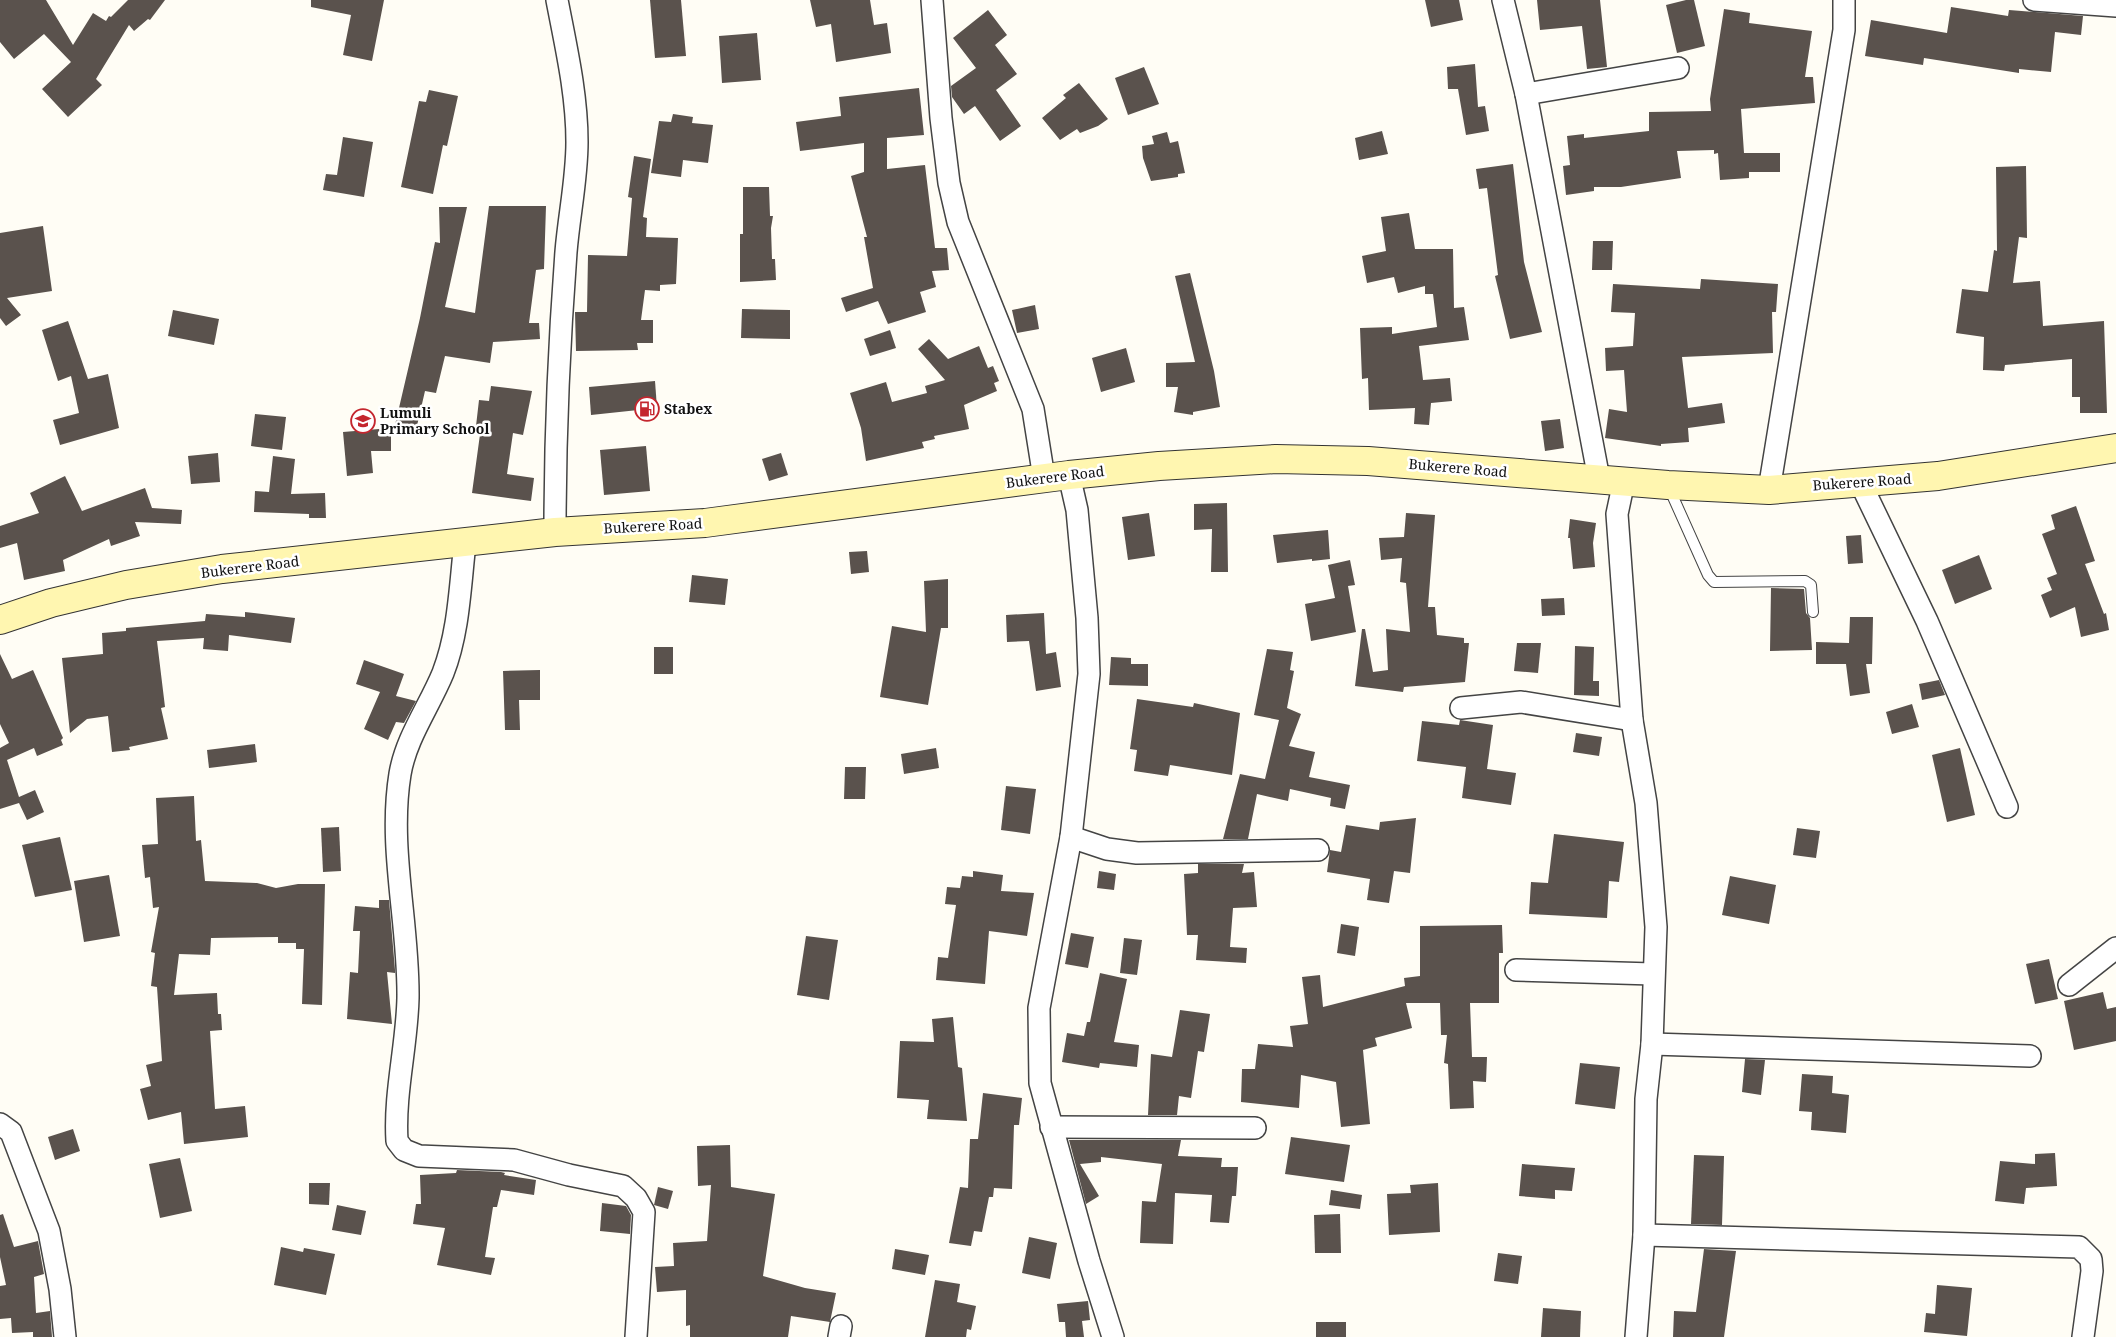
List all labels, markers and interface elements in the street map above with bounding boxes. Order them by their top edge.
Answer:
fuel station icon: Stabex [634,396,660,422]
place label: Stabex [664,399,712,418]
place label: Lumuli Primary School [380,403,489,438]
school or university icon: Lumuli Primary School [350,408,376,434]
street label: Bukerere Road [1408,454,1509,481]
street label: Bukerere Road [1005,461,1106,492]
street label: Bukerere Road [1812,469,1912,494]
street label: Bukerere Road [603,513,703,538]
street label: Bukerere Road [200,551,301,582]

